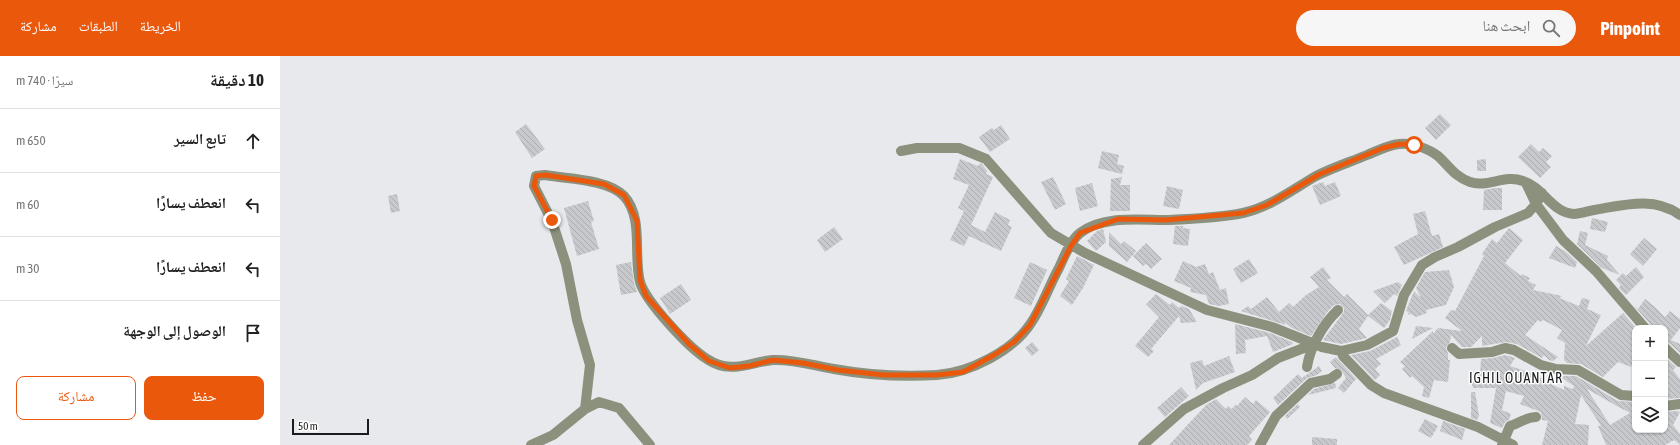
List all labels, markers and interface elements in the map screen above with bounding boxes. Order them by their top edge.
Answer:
search box [1296,10,1576,46]
text: ابحث هنا [1483,17,1530,34]
icon: search [1540,17,1562,39]
text: Pinpoint [1600,17,1660,39]
text: مشاركة [20,18,57,34]
text: الطبقات [79,18,118,34]
text: الخريطة [140,18,181,34]
text: 10 دقيقة [210,70,264,90]
text: سيرًا · 740 m [16,73,73,88]
text: تابع السير [174,130,226,147]
icon: ahead [242,130,264,152]
text: 650 m [16,133,46,148]
route start [1405,136,1423,154]
text: انعطف يسارًا [156,194,226,211]
icon: left [242,194,264,216]
text: 60 m [16,197,39,212]
route end [543,211,561,229]
text: انعطف يسارًا [156,258,226,275]
icon: left [242,258,264,280]
text: 30 m [16,261,39,276]
text: الوصول إلى الوجهة [123,322,226,339]
icon: arrive [242,322,264,344]
map controls [1632,325,1668,433]
button: + [1632,325,1668,361]
button: − [1632,361,1668,397]
district label: IGHIL OUANTAR [1469,370,1563,386]
button: مشاركة [16,376,136,420]
button: حفظ [144,376,264,420]
button: layers [1632,397,1668,433]
scale bar [292,417,369,436]
text: 50 m [298,420,318,432]

